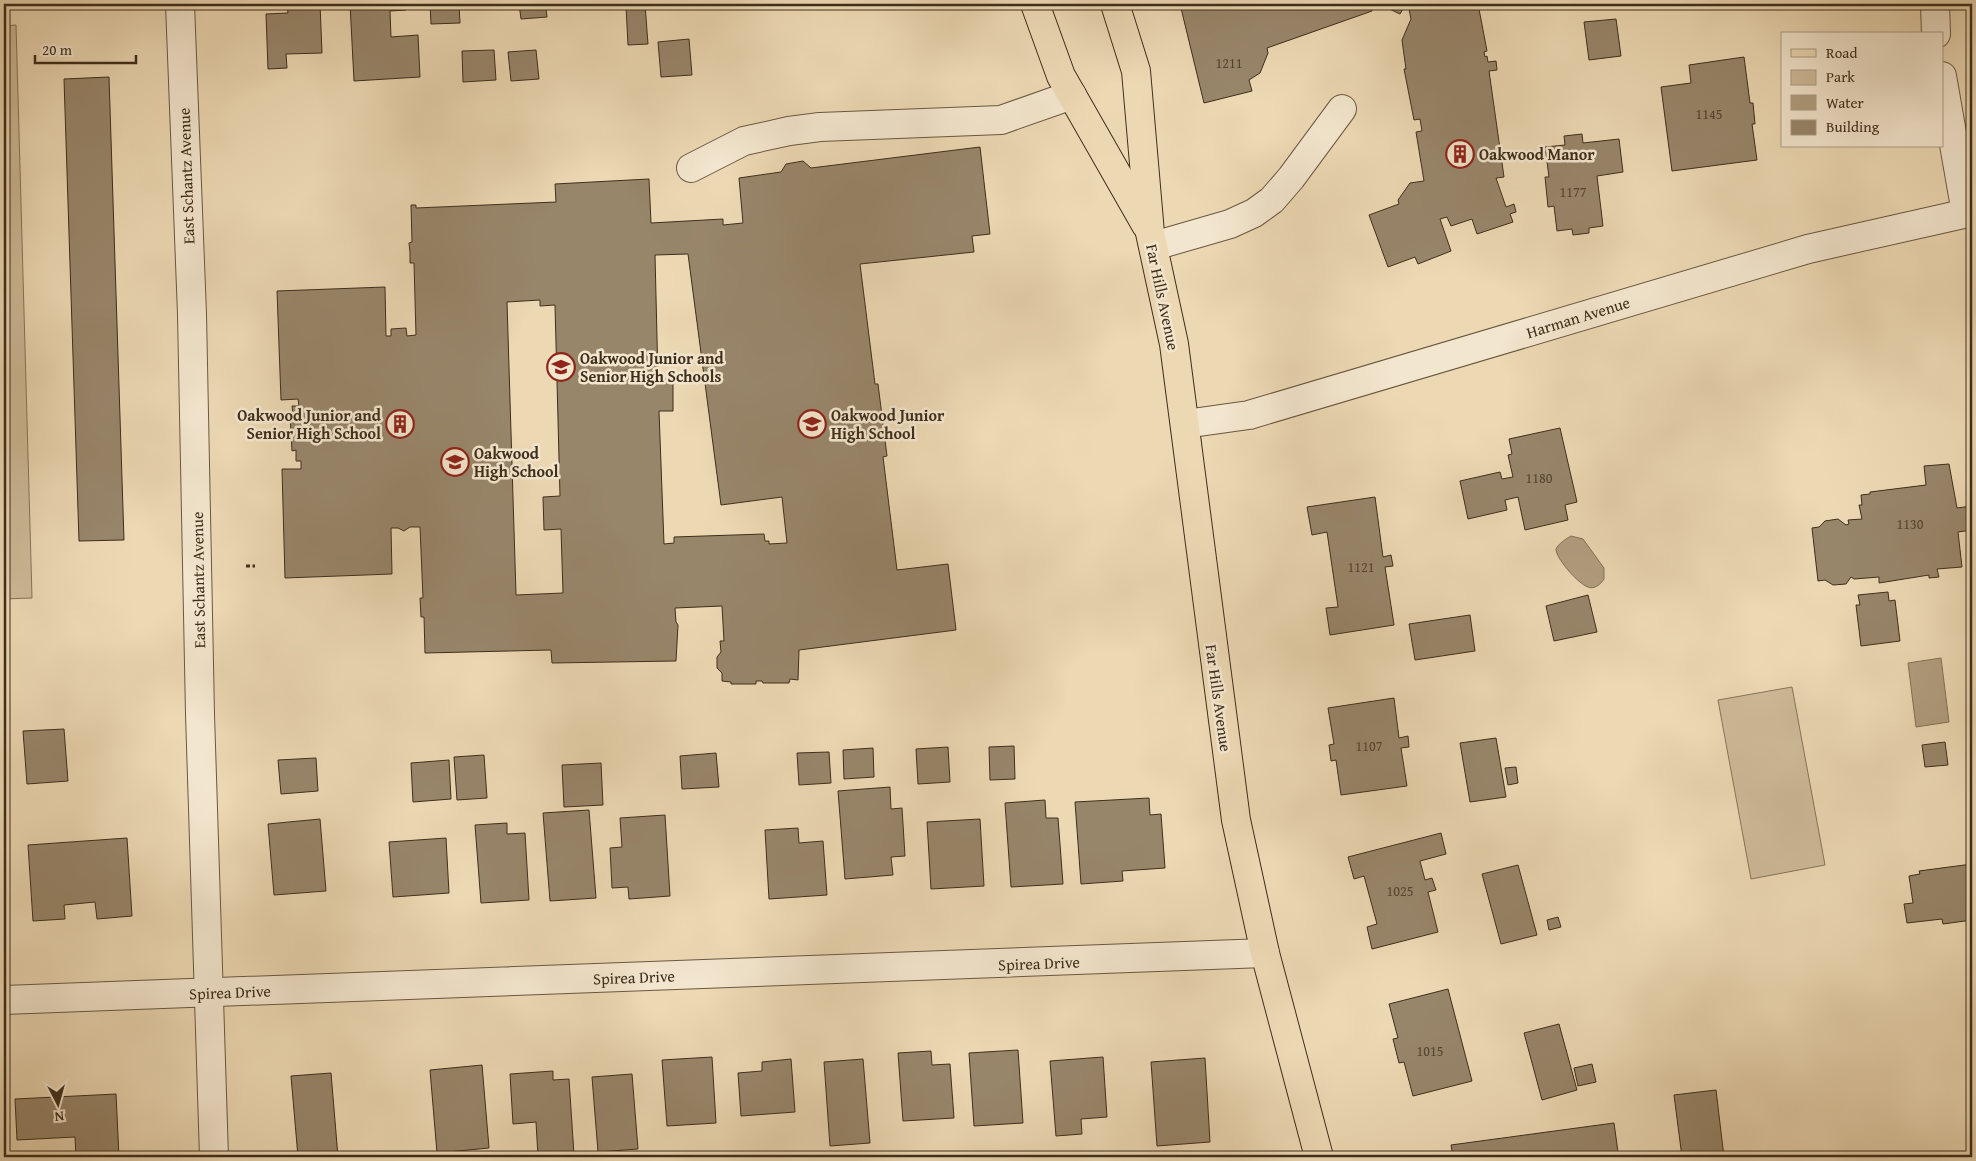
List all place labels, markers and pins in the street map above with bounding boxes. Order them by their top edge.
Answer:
building icon: Oakwood Manor [1445,139,1475,169]
place label: Oakwood Manor [1479,142,1595,166]
place label: Oakwood Junior and Senior High Schools [580,346,725,388]
school or university icon: Oakwood Junior and Senior High Schools [546,352,576,382]
place label: Oakwood Junior and Senior High School [237,403,382,445]
place label: Oakwood Junior High School [831,403,945,445]
building icon: Oakwood Junior and Senior High School [385,409,415,439]
school or university icon: Oakwood Junior High School [797,409,827,439]
place label: Oakwood High School [474,441,558,483]
school or university icon: Oakwood High School [440,447,470,477]

